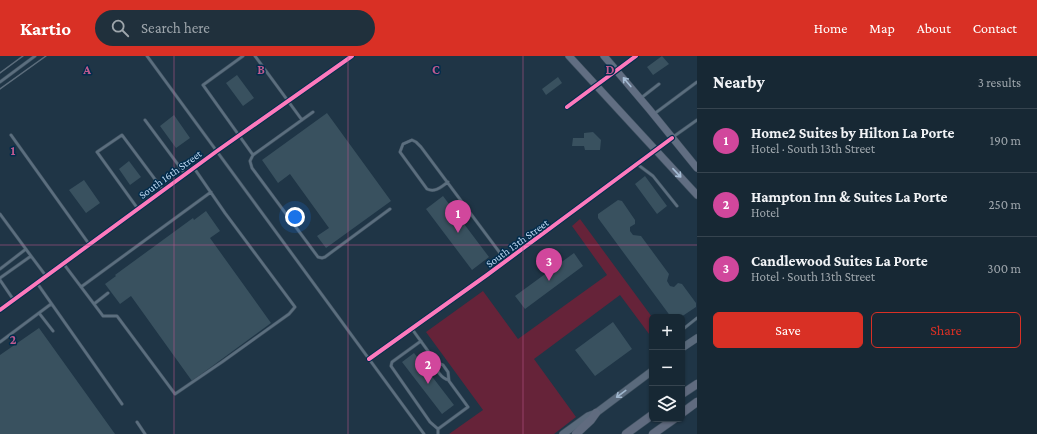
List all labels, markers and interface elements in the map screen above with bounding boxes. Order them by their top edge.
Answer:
search box [95,10,375,46]
icon: search [109,17,131,39]
text: Kartio [20,18,71,39]
text: Search here [141,20,210,36]
text: Home [814,20,847,36]
text: Map [869,20,895,36]
text: About [917,20,951,36]
text: Contact [973,20,1017,36]
text: A [82,62,91,77]
text: B [257,62,265,77]
text: C [432,62,440,77]
text: D [606,62,615,77]
text: Nearby [713,73,765,92]
text: 3 results [978,75,1021,90]
one-way arrow [623,77,632,88]
text: Home2 Suites by Hilton La Porte [751,125,955,141]
text: 1 [724,133,728,148]
text: 190 m [990,133,1021,148]
text: Hotel · South 13th Street [751,141,875,156]
text: 1 [11,143,16,158]
street label: South 16th Street [136,147,204,201]
one-way arrow [672,168,682,178]
text: Hampton Inn & Suites La Porte [751,189,947,205]
text: 2 [723,197,729,212]
text: 250 m [988,197,1021,212]
pin: 1 [445,200,471,233]
text: Hotel [751,205,779,220]
your location [285,207,305,227]
street label: South 13th Street [483,216,551,270]
pin: 3 [536,248,562,281]
text: Candlewood Suites La Porte [751,253,928,269]
text: 3 [723,261,729,276]
text: 300 m [987,261,1021,276]
text: Hotel · South 13th Street [751,269,875,284]
button: Save [713,312,863,348]
button: Share [871,312,1021,348]
map controls [649,314,685,422]
button: + [649,314,685,350]
text: 2 [10,332,17,347]
button: − [649,350,685,386]
pin: 2 [415,351,441,384]
button: layers [649,386,685,422]
one-way arrow [615,390,626,399]

